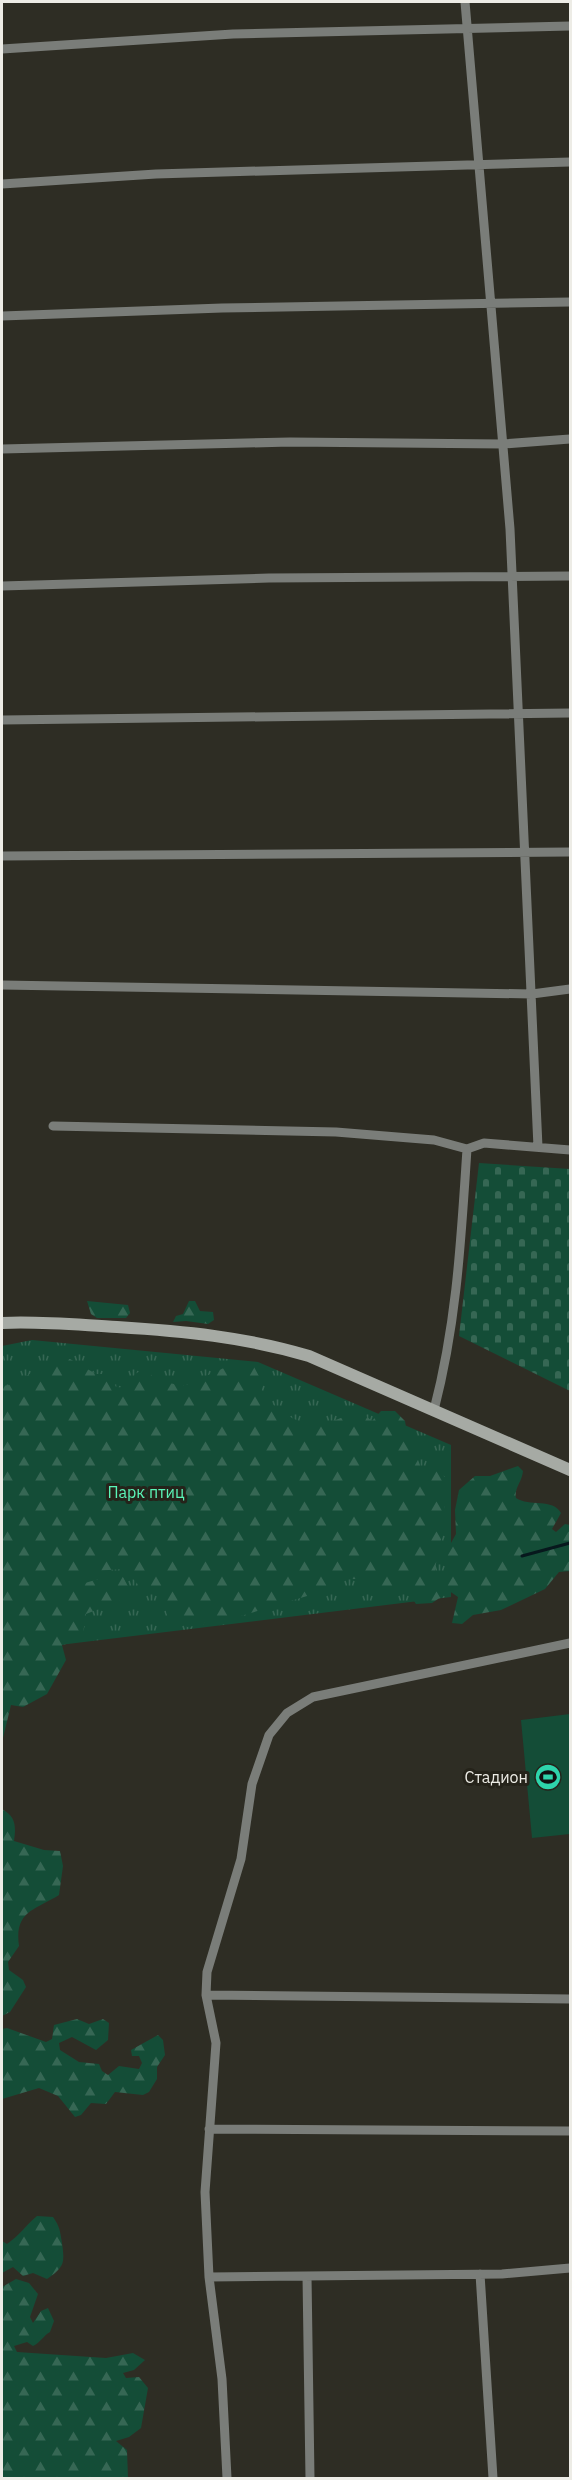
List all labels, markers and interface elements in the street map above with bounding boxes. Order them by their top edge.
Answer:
park label: Парк птиц [107,1482,185,1502]
sports icon: Стадион [533,1762,563,1792]
place label: Стадион [464,1767,528,1787]

